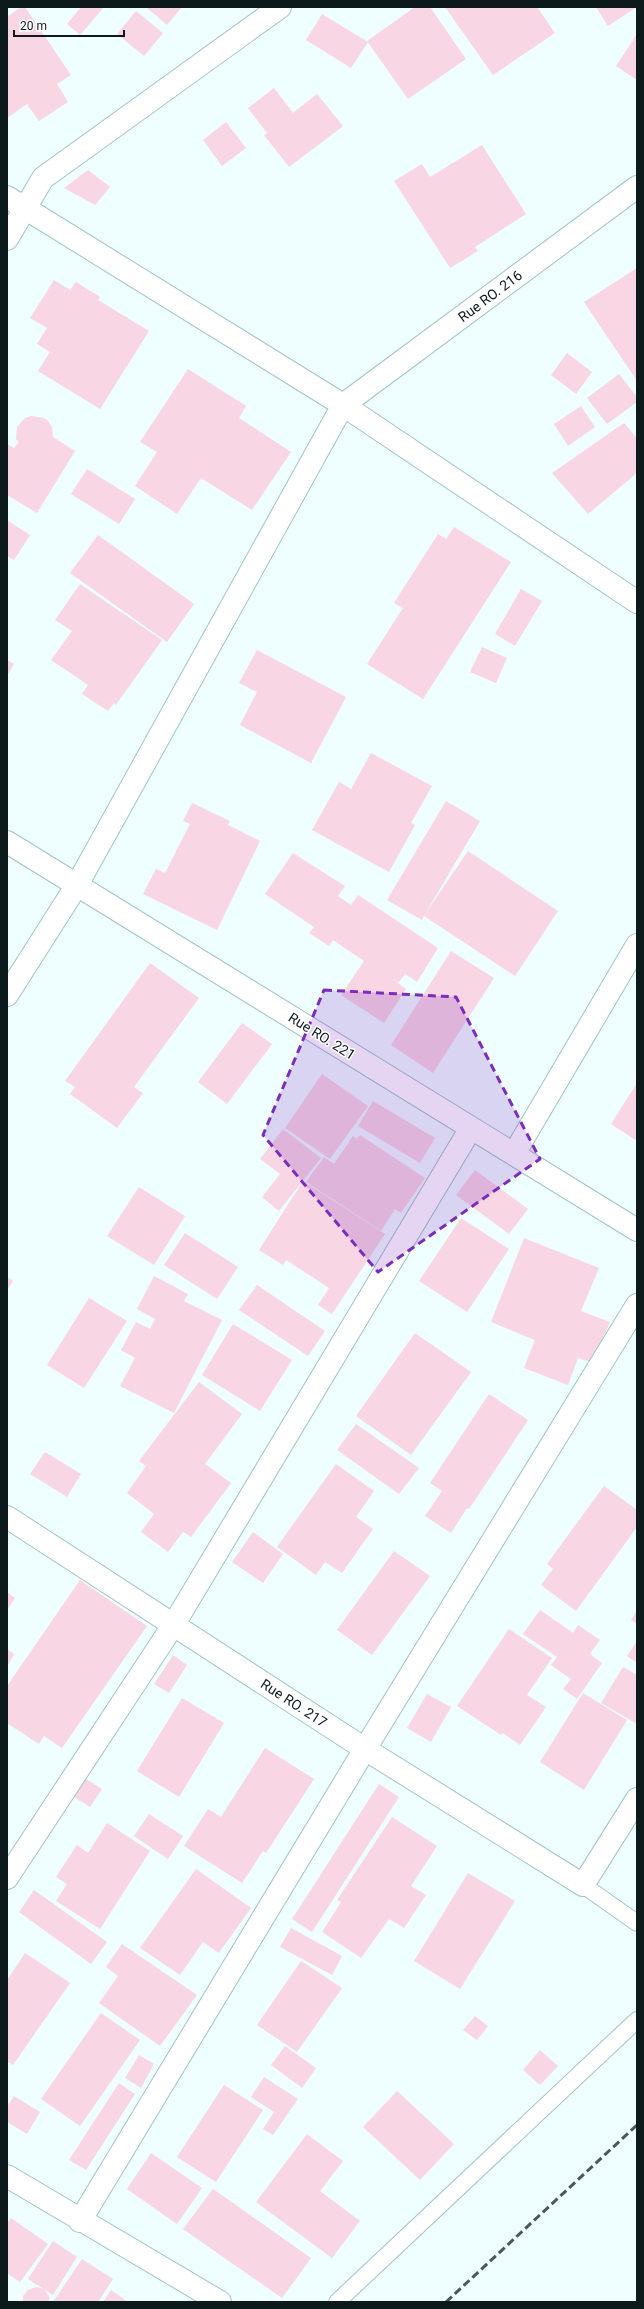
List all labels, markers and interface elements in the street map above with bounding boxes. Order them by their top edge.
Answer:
scale bar [14,12,124,38]
text: 20 m [20,19,47,33]
street label: Rue RO. 216 [455,267,525,325]
street label: Rue RO. 221 [286,1009,358,1063]
street label: Rue RO. 217 [258,1676,330,1730]

